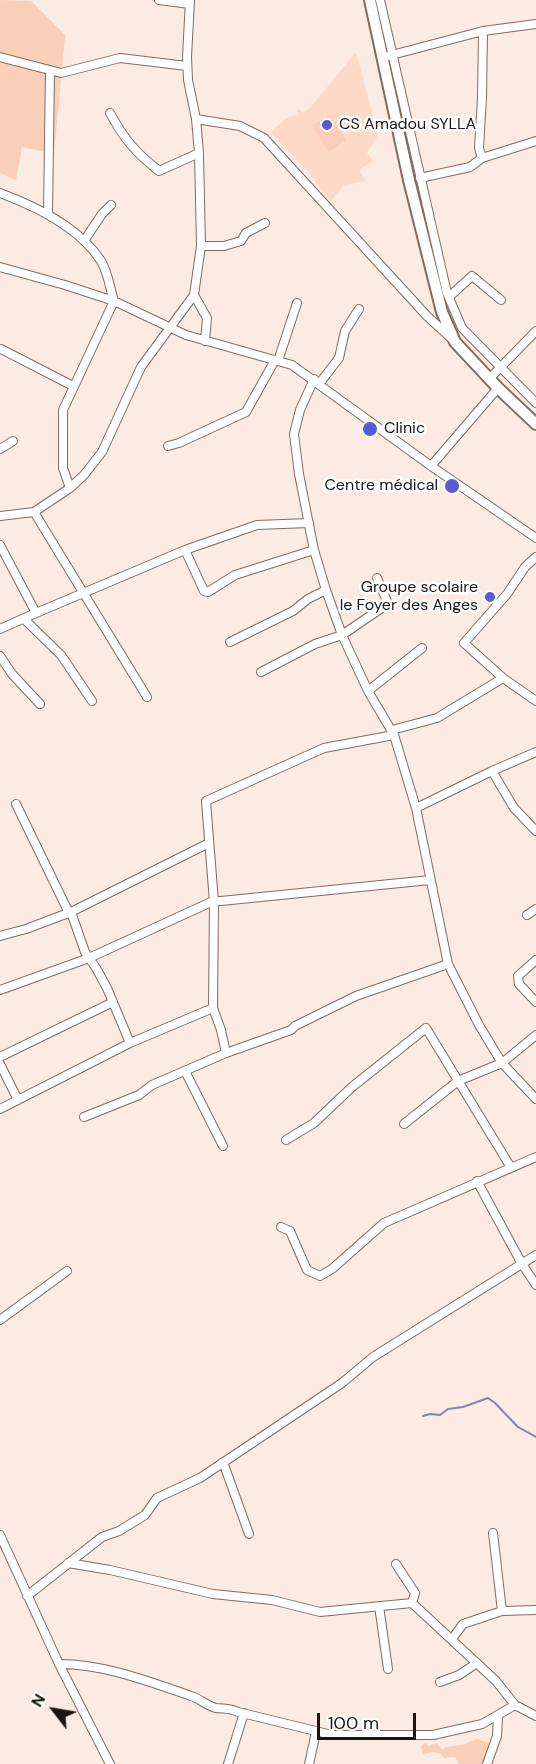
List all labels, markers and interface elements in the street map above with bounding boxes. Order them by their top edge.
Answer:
place label: CS Amadou SYLLA [339,115,476,135]
marker: CS Amadou SYLLA [320,118,334,132]
place label: Clinic [384,419,425,439]
marker: Clinic [361,420,379,438]
place label: Centre médical [324,476,438,496]
marker: Centre médical [443,477,461,495]
place label: Groupe scolaire le Foyer des Anges [340,578,478,616]
marker: Groupe scolaire le Foyer des Anges [483,590,497,604]
north arrow [24,1680,84,1740]
text: N [26,1690,50,1711]
scale bar [320,1701,419,1739]
text: 100 m [328,1711,379,1735]

